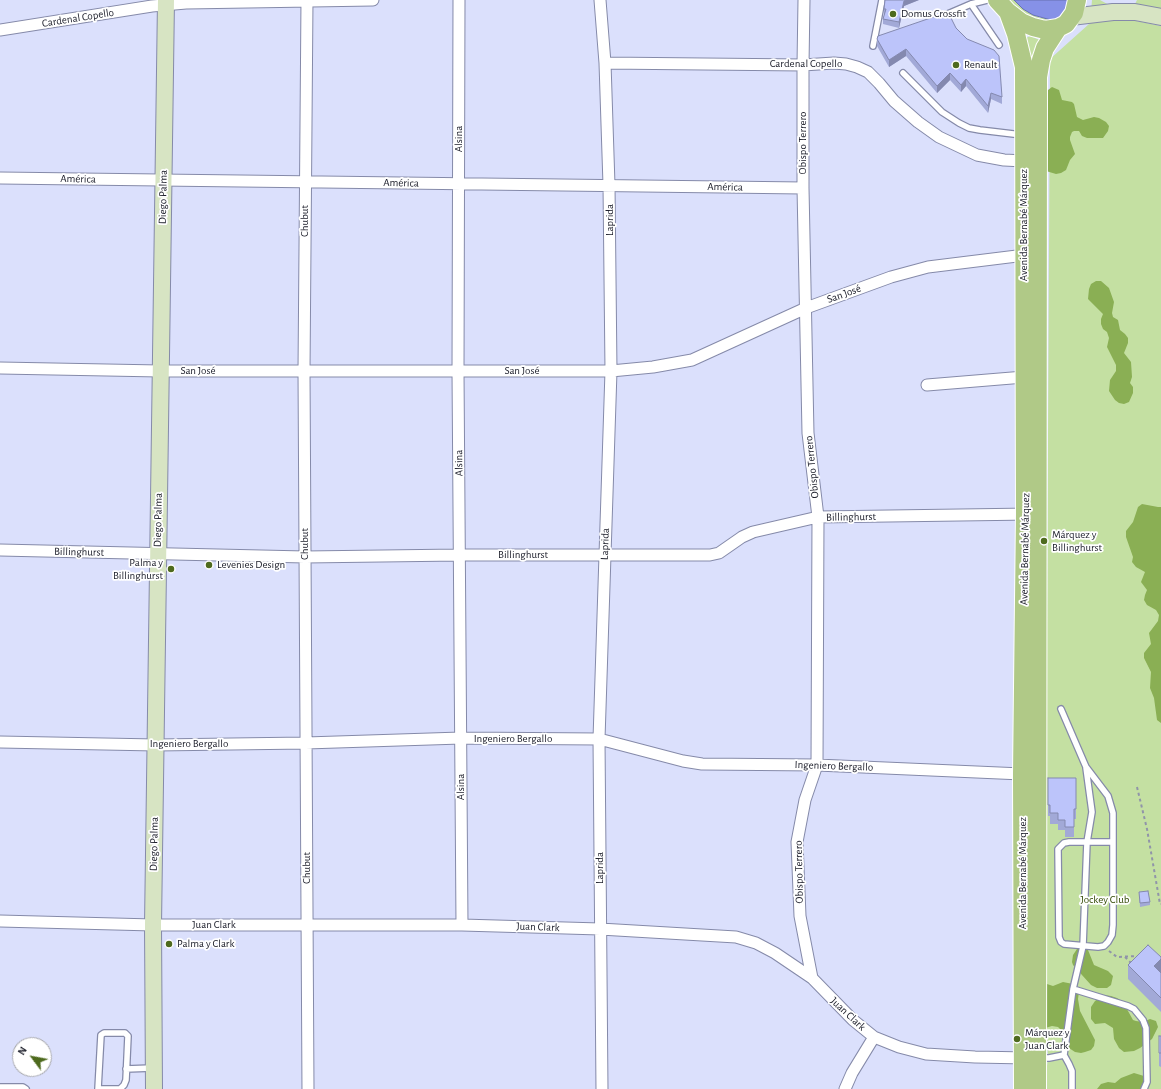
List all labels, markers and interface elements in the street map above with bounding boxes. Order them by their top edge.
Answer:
street label: Cardenal Copello [41,6,115,30]
place label: Domus Crossfit [901,7,966,21]
marker: Domus Crossfit [888,9,898,19]
street label: Cardenal Copello [770,57,842,71]
place label: Renault [964,58,997,72]
marker: Renault [951,60,961,70]
street label: Obispo Terrero [796,111,810,175]
street label: Alsina [452,126,466,152]
street label: Avenida Bernabé Márquez [1017,169,1031,281]
street label: Diego Palma [156,170,170,224]
street label: América [60,172,96,186]
street label: América [383,176,419,190]
street label: América [707,180,743,194]
street label: Laprida [603,204,617,236]
street label: Chubut [298,205,312,237]
street label: San José [825,282,863,306]
street label: San José [180,364,216,378]
street label: San José [504,364,540,378]
street label: Obispo Terrero [802,435,822,499]
street label: Alsina [452,450,466,476]
street label: Diego Palma [151,493,165,547]
street label: Avenida Bernabé Márquez [1017,493,1033,605]
street label: Billinghurst [826,510,876,524]
street label: Chubut [298,528,312,560]
street label: Laprida [598,528,612,560]
place label: Márquez y Billinghurst [1052,528,1102,554]
marker: Márquez y Billinghurst [1039,536,1049,546]
street label: Billinghurst [54,545,104,559]
street label: Billinghurst [498,548,548,562]
place label: Palma y Billinghurst [113,556,163,582]
place label: Levenies Design [217,558,285,572]
marker: Levenies Design [204,560,214,570]
marker: Palma y Billinghurst [166,564,176,574]
street label: Ingeniero Bergallo [474,732,552,746]
street label: Ingeniero Bergallo [150,737,228,751]
street label: Ingeniero Bergallo [794,758,874,774]
street label: Alsina [454,774,468,800]
street label: Diego Palma [147,817,161,871]
street label: Avenida Bernabé Márquez [1016,817,1030,929]
street label: Obispo Terrero [792,840,806,904]
street label: Chubut [300,852,314,884]
street label: Laprida [593,852,607,884]
park label: Jockey Club [1081,893,1129,907]
street label: Juan Clark [192,918,236,932]
street label: Juan Clark [516,920,560,934]
place label: Palma y Clark [177,937,234,951]
marker: Palma y Clark [164,939,174,949]
street label: Juan Clark [828,994,868,1034]
place label: Márquez y Juan Clark [1025,1026,1069,1052]
marker: Márquez y Juan Clark [1012,1034,1022,1044]
north arrow [12,1037,52,1077]
text: N [16,1045,29,1057]

